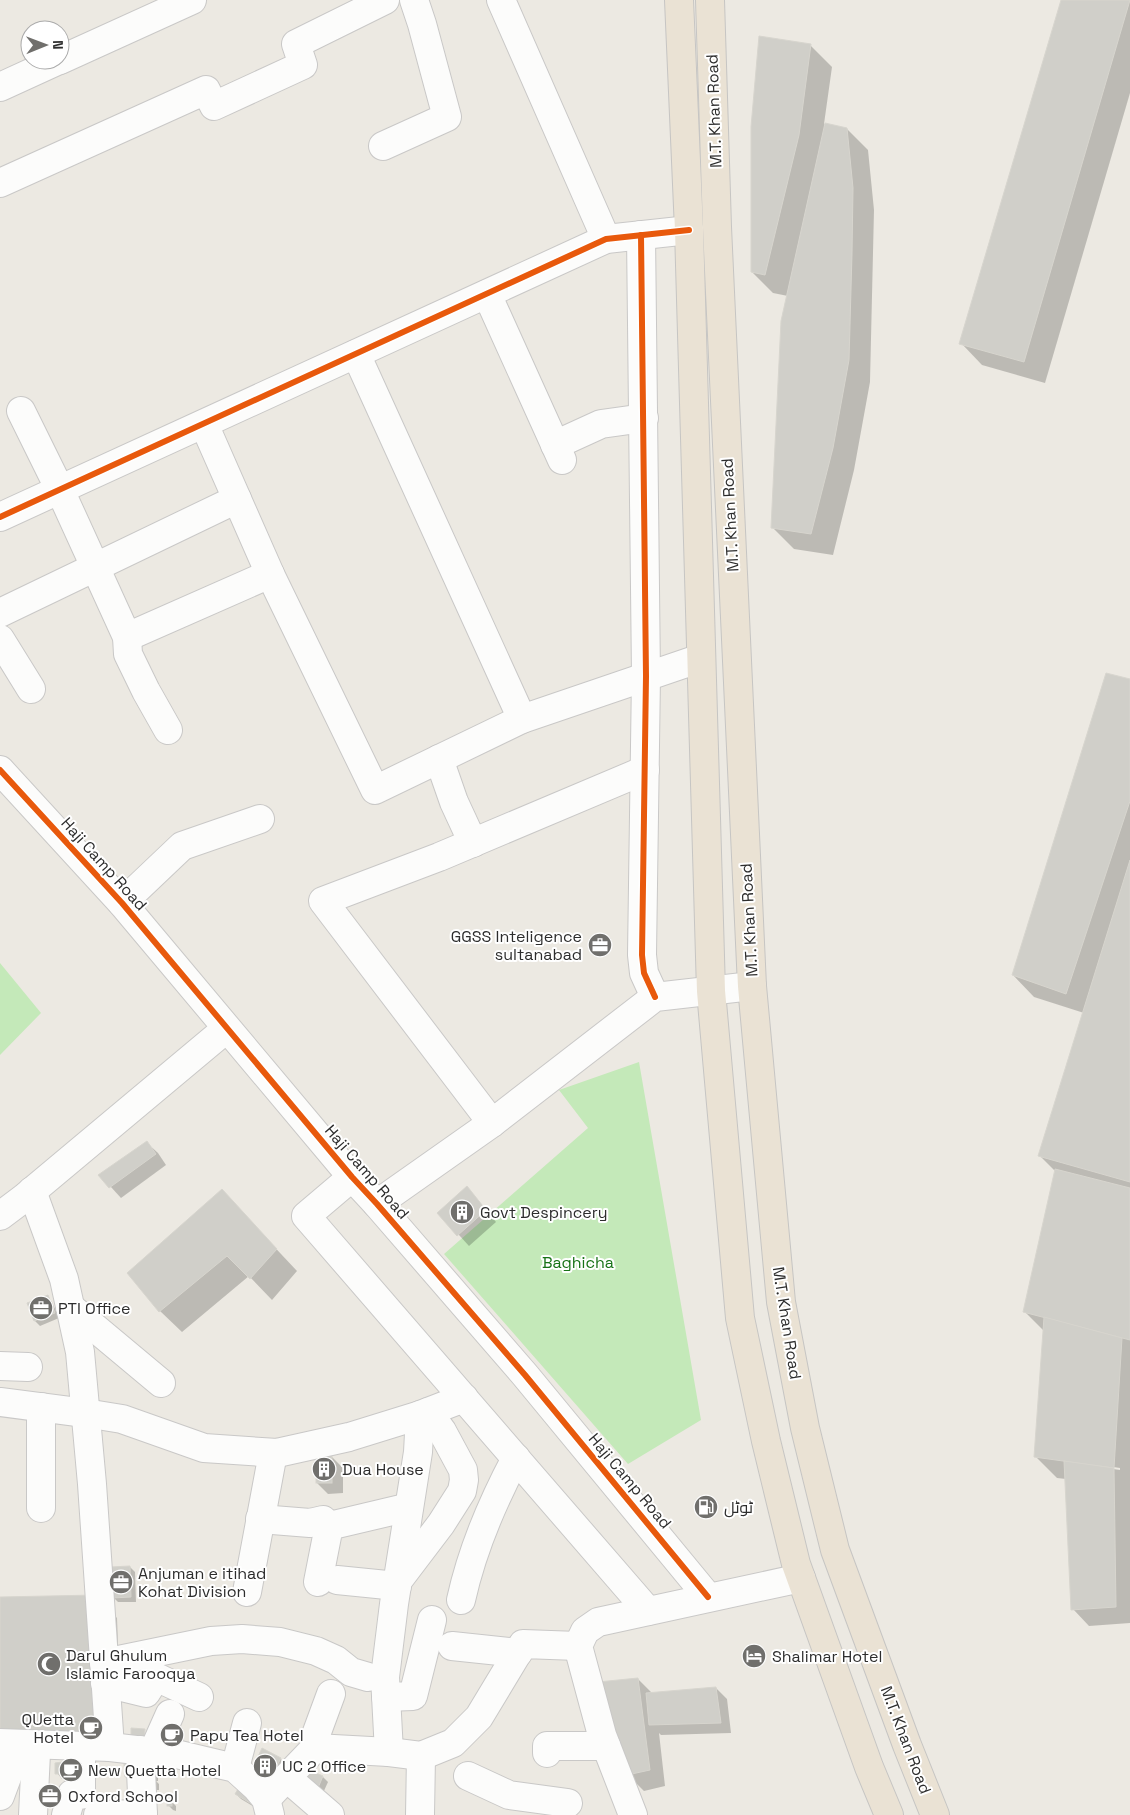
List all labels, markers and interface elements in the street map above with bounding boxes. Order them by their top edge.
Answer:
north arrow [20,20,70,70]
text: N [49,40,67,50]
street label: M.T. Khan Road [702,54,726,168]
street label: M.T. Khan Road [717,458,743,572]
street label: Haji Camp Road [57,813,151,915]
street label: M.T. Khan Road [736,863,762,977]
place label: GGSS Inteligence sultanabad [451,926,582,965]
office icon: GGSS Inteligence sultanabad [587,932,613,958]
street label: Haji Camp Road [320,1120,414,1224]
building icon: Govt Despincery [449,1199,475,1225]
place label: Govt Despincery [480,1202,608,1223]
park label: Baghicha [542,1252,614,1273]
street label: M.T. Khan Road [768,1265,806,1381]
office icon: PTI Office [28,1295,54,1321]
place label: PTI Office [58,1298,131,1319]
street label: Haji Camp Road [584,1429,676,1533]
building icon: Dua House [311,1456,337,1482]
place label: Dua House [342,1459,424,1480]
fuel station icon: ٹوٹل [693,1494,719,1520]
place label: ٹوٹل [724,1497,754,1518]
place label: Anjuman e itihad Kohat Division [138,1563,266,1602]
office icon: Anjuman e itihad Kohat Division [108,1569,134,1595]
hotel icon: Shalimar Hotel [741,1643,767,1669]
place label: Darul Ghulum Islamic Farooqya [66,1645,195,1684]
place label: Shalimar Hotel [772,1646,882,1667]
mosque icon: Darul Ghulum Islamic Farooqya [36,1651,62,1677]
street label: M.T. Khan Road [876,1683,936,1797]
place label: QUetta Hotel [21,1709,74,1748]
cafe icon: QUetta Hotel [78,1715,104,1741]
cafe icon: Papu Tea Hotel [159,1722,185,1748]
place label: Papu Tea Hotel [190,1725,304,1746]
building icon: UC 2 Office [252,1753,278,1779]
place label: UC 2 Office [282,1756,366,1777]
cafe icon: New Quetta Hotel [58,1757,84,1783]
place label: New Quetta Hotel [88,1760,221,1781]
office icon: Oxford School [37,1783,63,1809]
place label: Oxford School [68,1786,178,1807]

